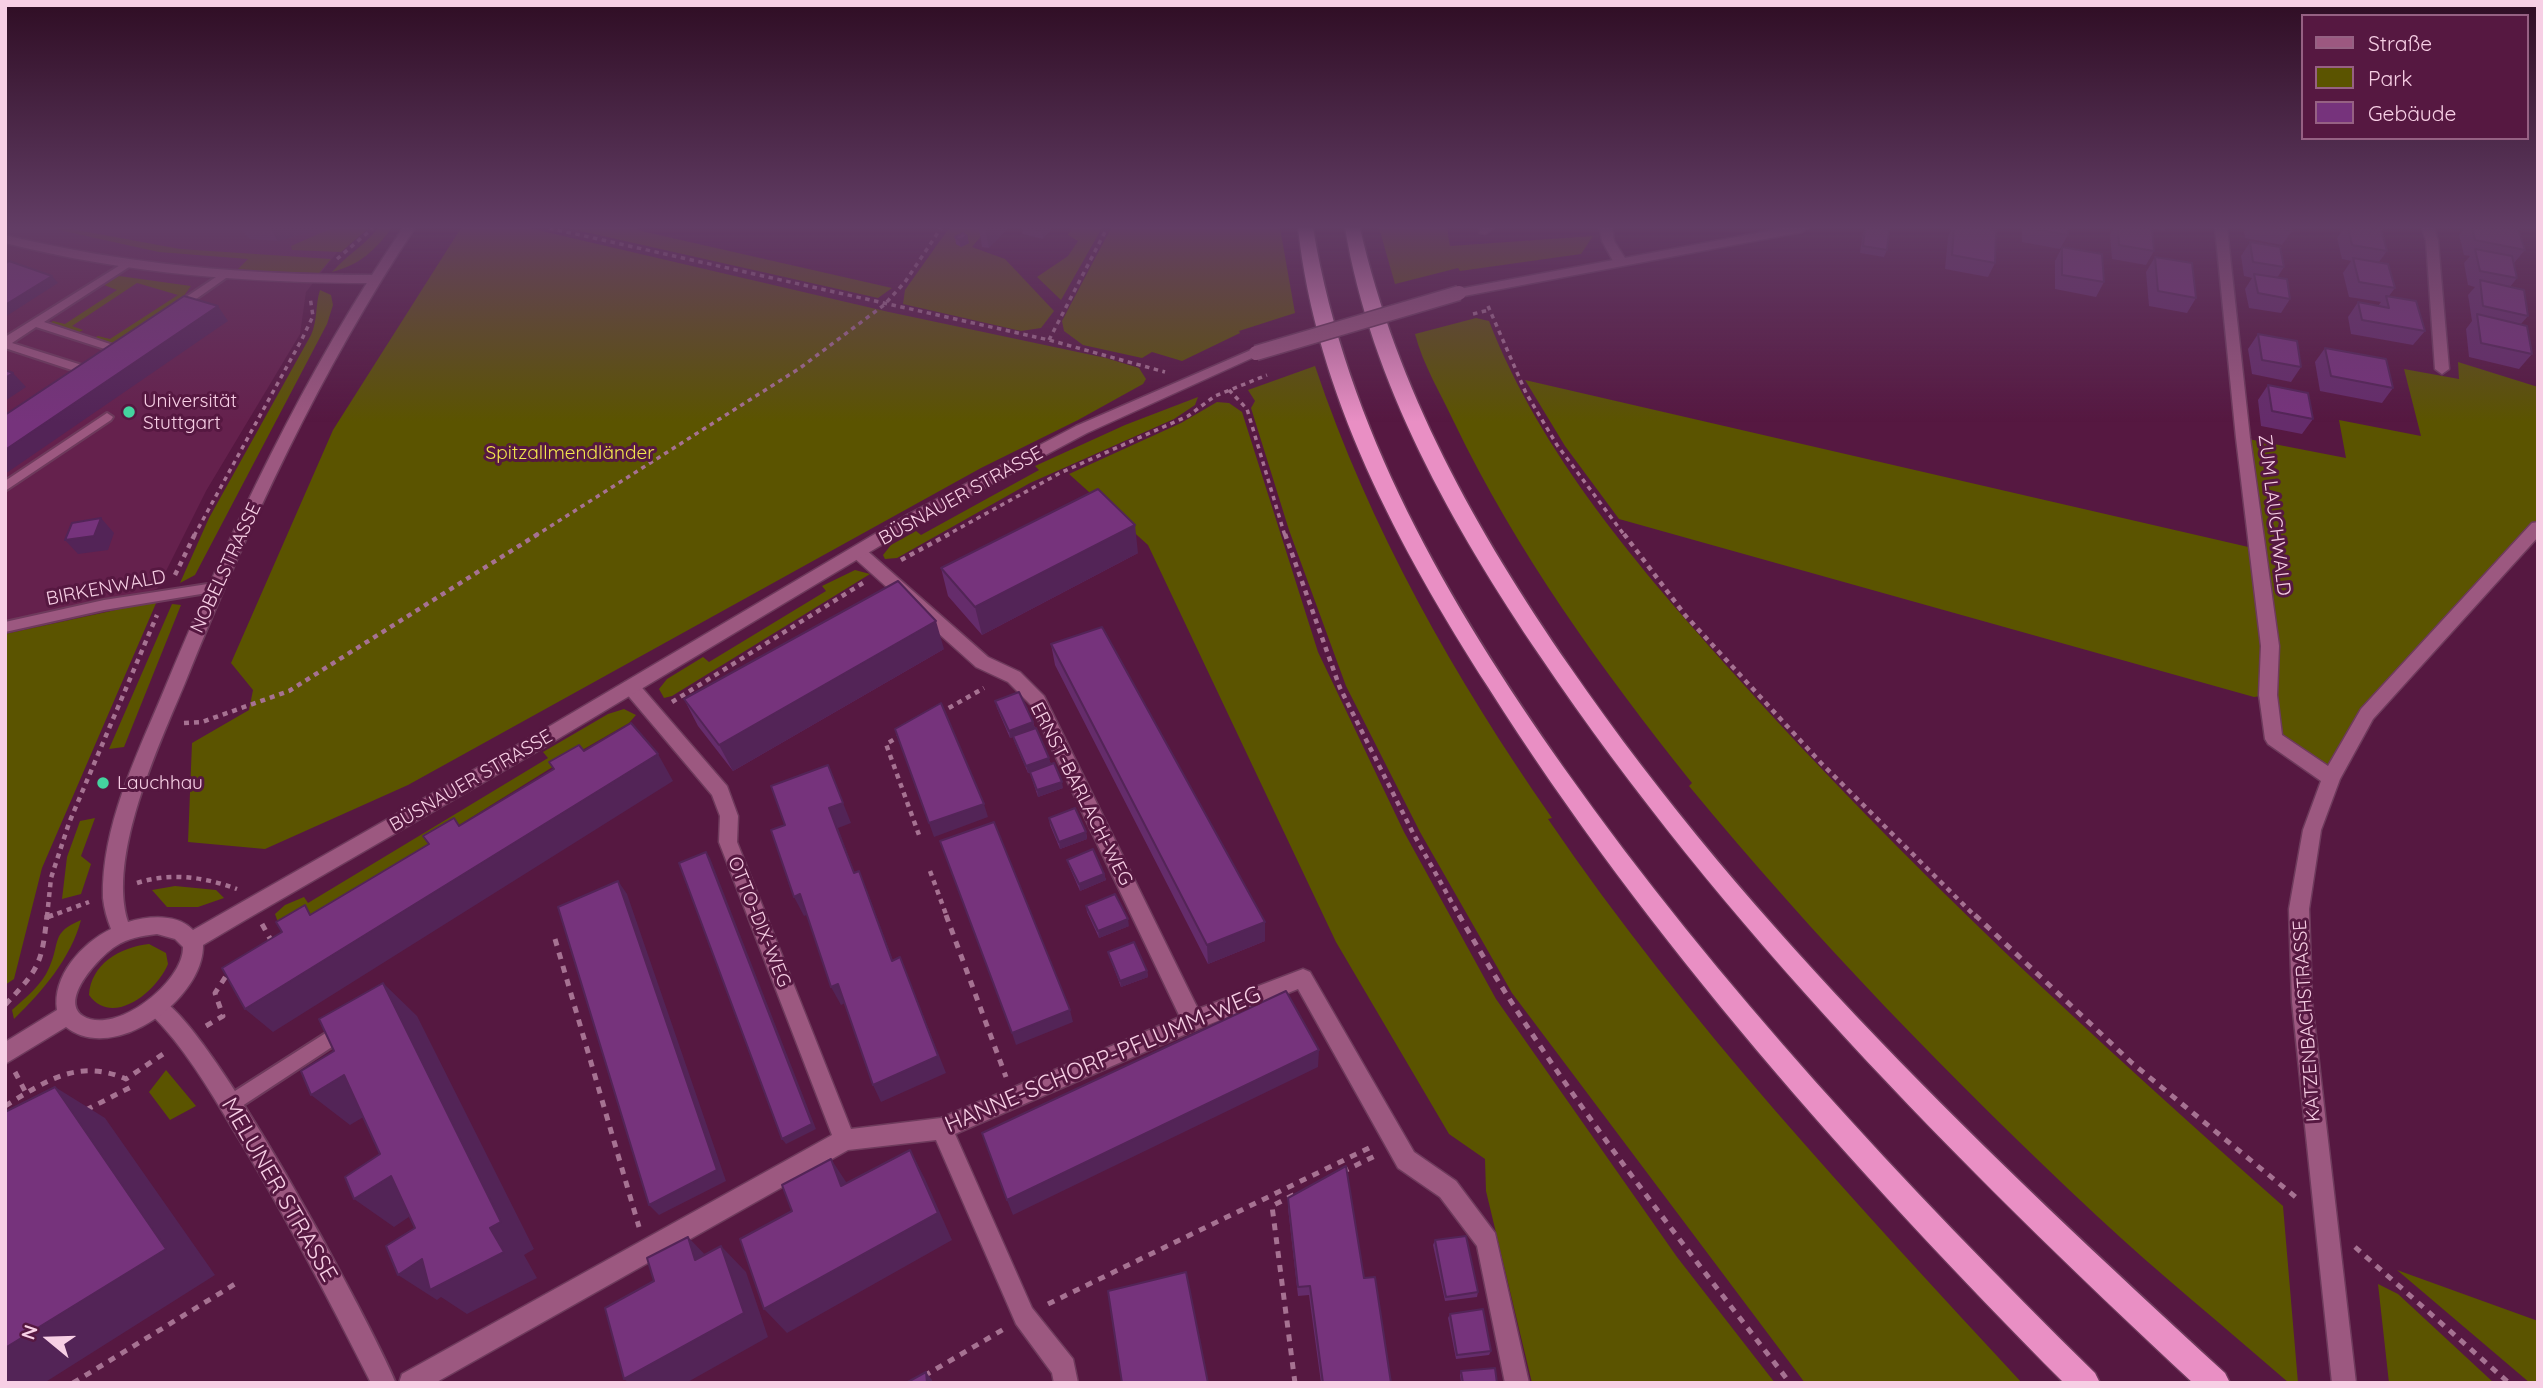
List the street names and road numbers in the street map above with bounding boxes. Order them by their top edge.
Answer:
street label: ZUM LAUCHWALD [2253,433,2295,597]
street label: BÜSNAUER STRASSE [875,441,1047,551]
street label: NOBELSTRASSE [186,499,266,637]
street label: BIRKENWALD [44,565,168,611]
street label: ERNST-BARLACH-WEG [1025,699,1137,889]
street label: BÜSNAUER STRASSE [386,725,556,837]
street label: OTTO-DIX-WEG [722,853,796,991]
street label: KATZENBACHSTRASSE [2289,919,2325,1123]
street label: HANNE-SCHORP-PFLUMM-WEG [941,981,1265,1139]
street label: MELUNER STRASSE [215,1093,343,1287]

